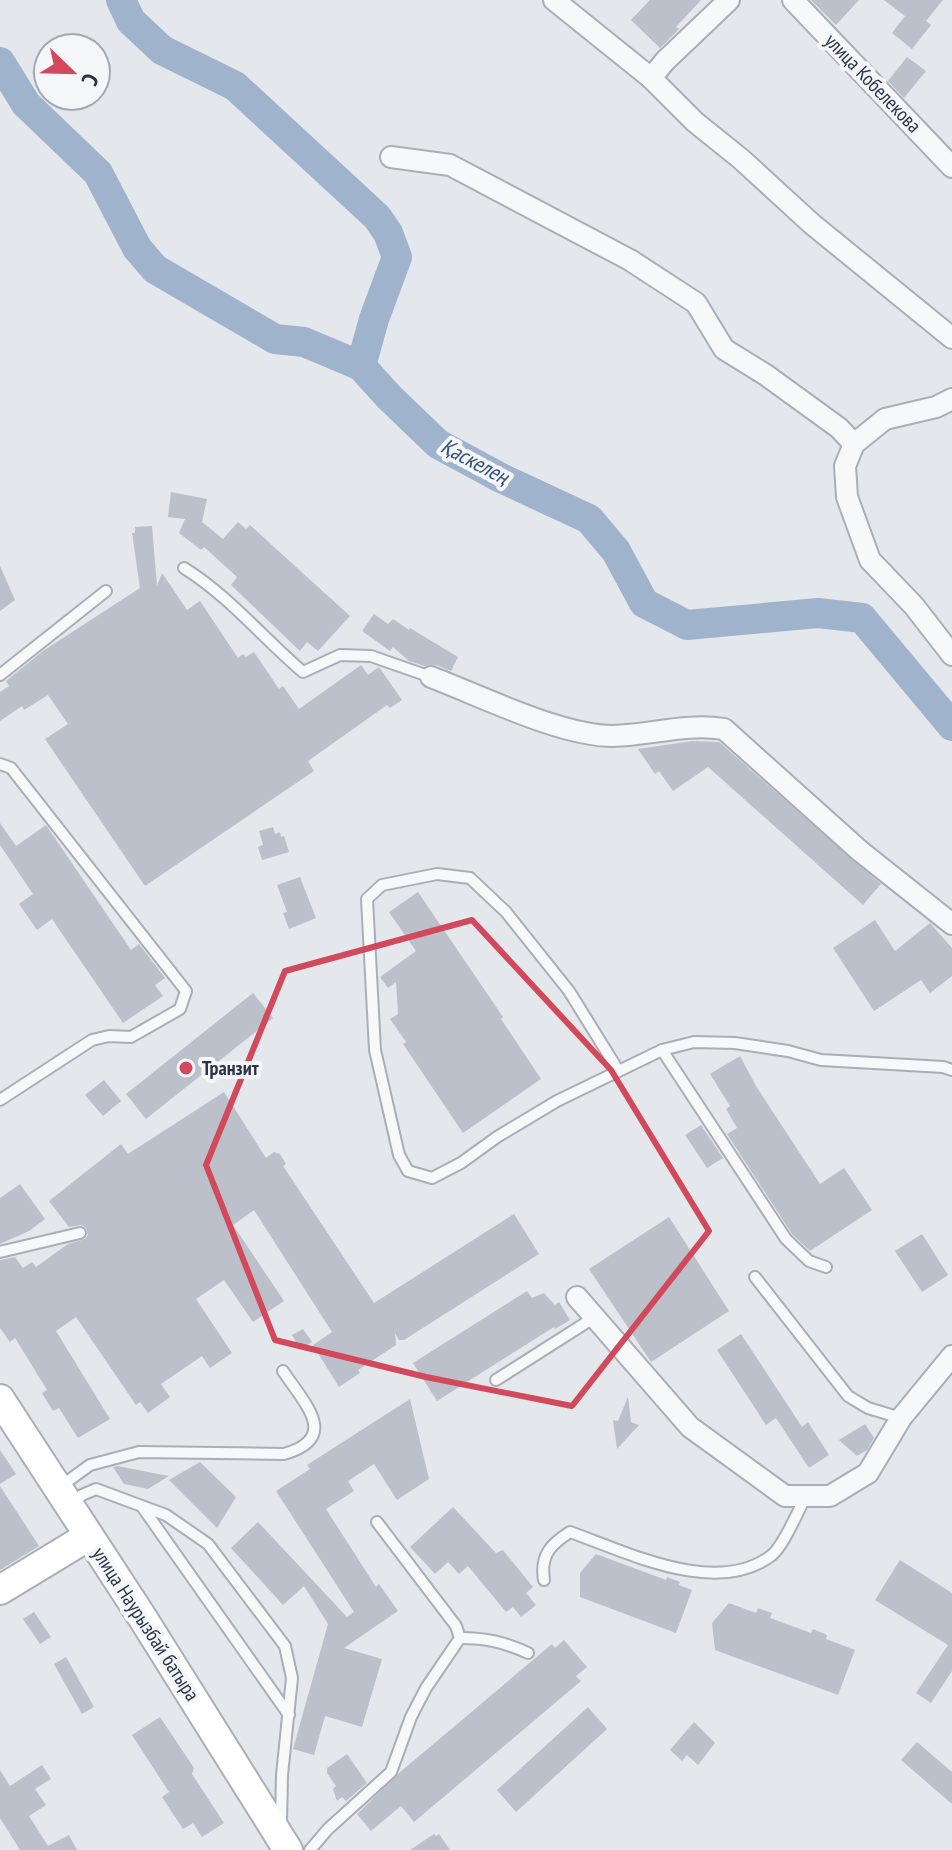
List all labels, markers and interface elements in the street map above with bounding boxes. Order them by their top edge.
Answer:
street label: улица Кобелекова [819,28,927,138]
north arrow [32,32,112,112]
text: С [76,70,105,90]
water label: Қаскелең [436,432,516,491]
place label: Транзит [202,1055,259,1081]
marker: Транзит [177,1059,195,1077]
street label: улица Наурызбай батыра [87,1542,205,1706]

